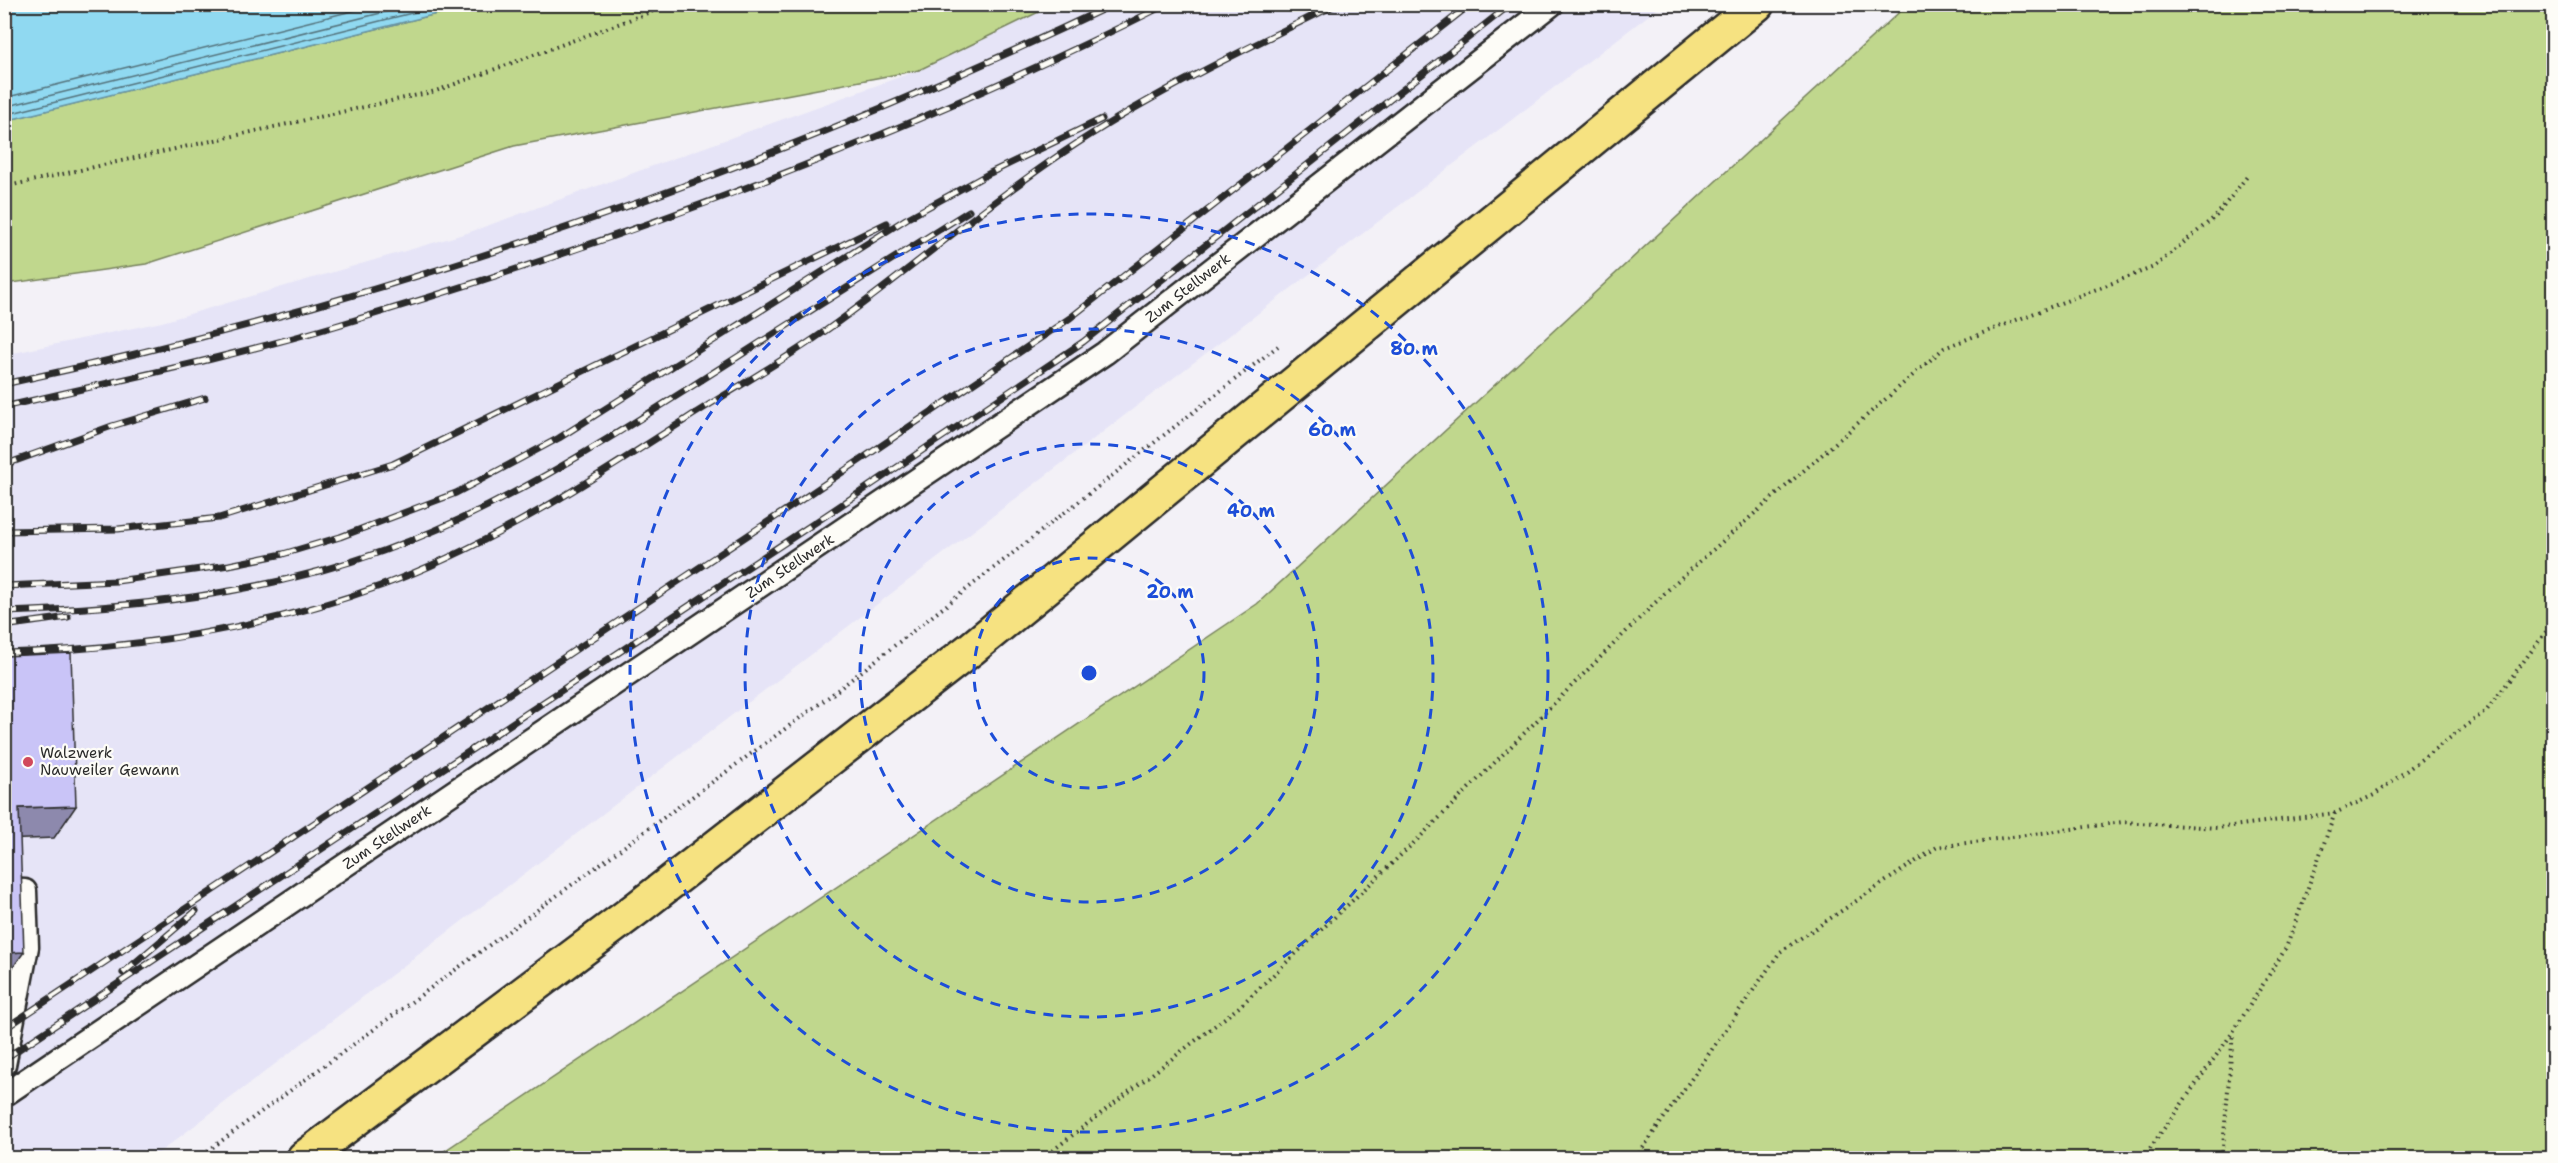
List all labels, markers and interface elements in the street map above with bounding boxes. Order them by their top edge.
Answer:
street label: Zum Stellwerk [1141,248,1235,328]
text: 80 m [1390,337,1438,361]
text: 60 m [1308,418,1356,442]
text: 40 m [1227,499,1275,523]
street label: Zum Stellwerk [742,529,838,603]
text: 20 m [1146,580,1194,604]
centre of rings [1079,663,1099,683]
place label: Walzwerk Nauweiler Gewann [40,743,179,780]
marker: Walzwerk Nauweiler Gewann [21,755,35,769]
street label: Zum Stellwerk [339,800,435,874]

